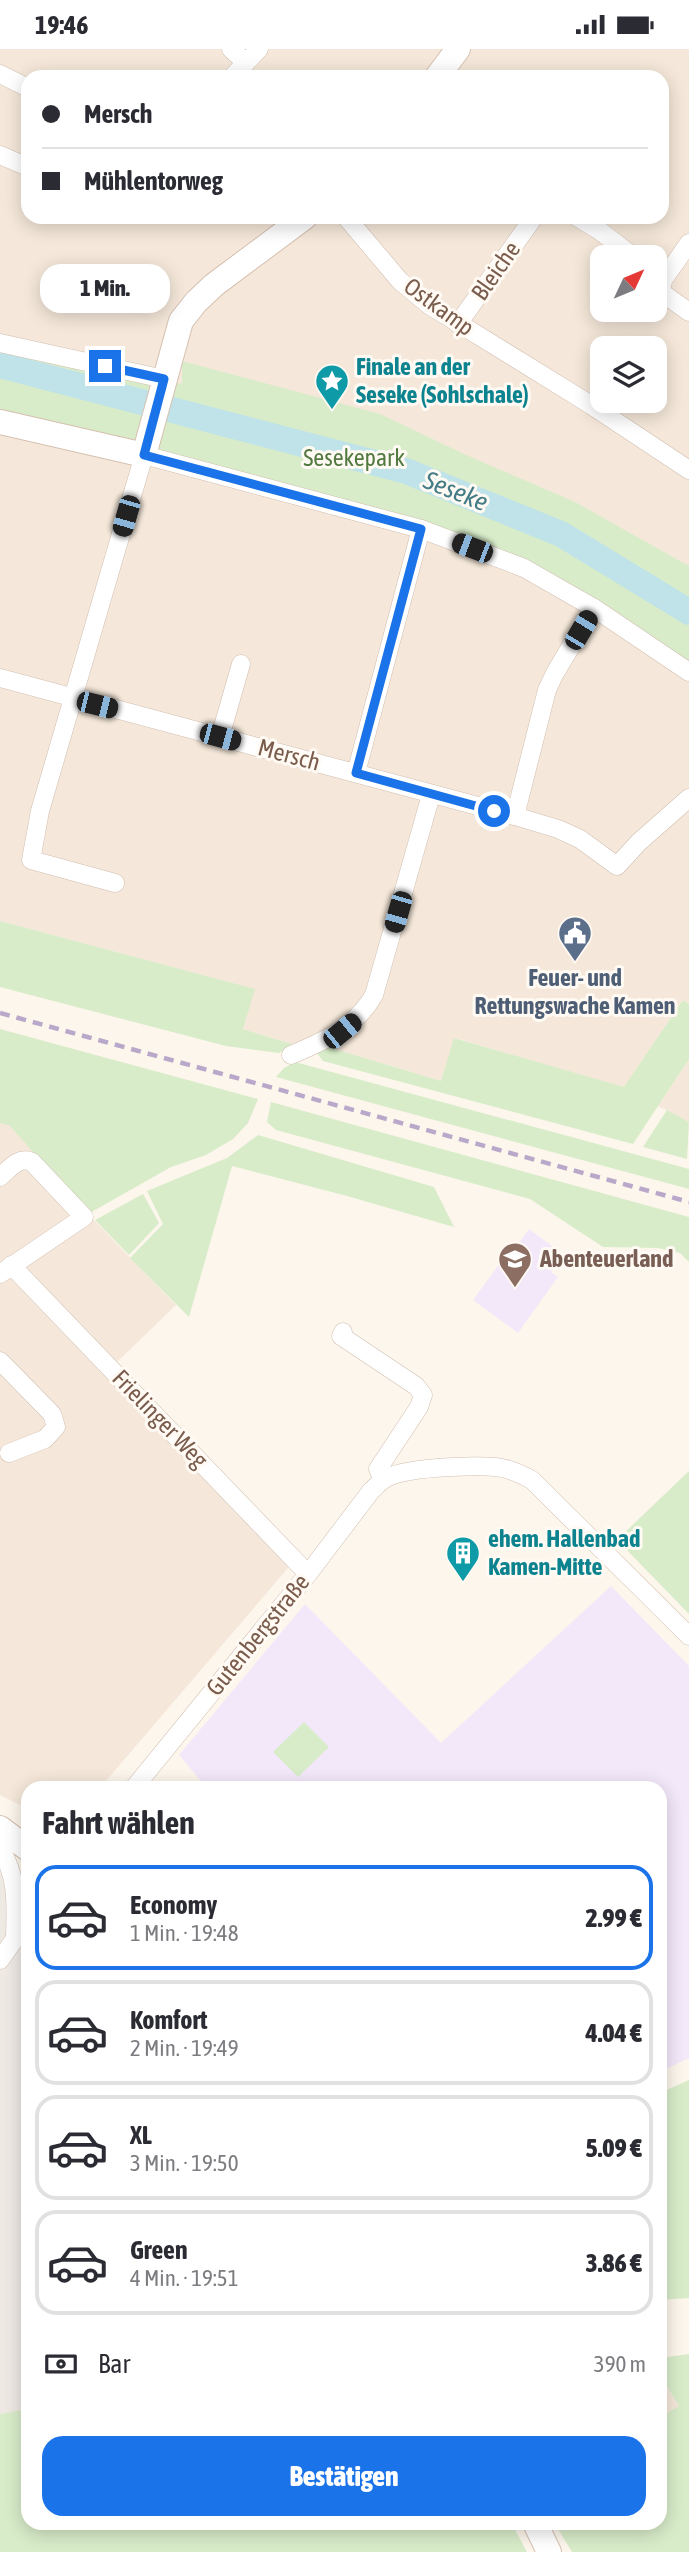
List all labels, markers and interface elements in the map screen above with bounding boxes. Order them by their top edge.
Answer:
text: 19:46 [35,10,89,40]
text: Mersch [84,99,152,129]
text: Mühlentorweg [84,166,223,196]
street label: Bleiche [466,236,525,305]
north arrow [590,245,667,322]
map controls [590,245,667,413]
callout: 1 Min. [40,265,170,313]
street label: Ostkamp [399,272,480,341]
text: 1 Min. [80,275,130,301]
button: layers [590,336,667,413]
route end [89,350,121,382]
place label: Finale an der Seseke (Sohlschale) [356,353,529,408]
place icon: Finale an der Seseke (Sohlschale) [313,362,351,411]
park label: Sesekepark [303,444,405,471]
water label: Seseke [419,464,492,517]
car [111,493,142,539]
car [449,531,496,565]
car [562,607,601,653]
car [75,690,120,720]
car [197,721,244,753]
street label: Mersch [255,733,323,776]
route start [478,795,510,827]
car [383,889,414,935]
public building icon: Feuer- und Rettungswache Kamen [556,914,594,963]
place label: Feuer- und Rettungswache Kamen [475,964,675,1019]
car [320,1010,365,1052]
school or university icon: Abenteuerland [496,1240,534,1289]
place label: Abenteuerland [539,1245,673,1272]
street label: Frielinger Weg [107,1364,214,1474]
place label: ehem. Hallenbad Kamen-Mitte [488,1525,640,1580]
building icon: ehem. Hallenbad Kamen-Mitte [444,1534,482,1583]
street label: Gutenbergstraße [201,1569,315,1701]
text: Fahrt wählen [42,1804,195,1841]
icon: car [46,1886,109,1949]
text: Economy [130,1890,217,1920]
text: 2.99 € [585,1903,642,1933]
text: 1 Min. · 19:48 [130,1920,238,1946]
icon: car [46,2001,109,2064]
text: Komfort [130,2005,207,2035]
text: 4.04 € [585,2018,642,2048]
text: 2 Min. · 19:49 [130,2035,238,2061]
icon: car [46,2116,109,2179]
text: XL [130,2120,152,2150]
text: 5.09 € [585,2133,642,2163]
text: 3 Min. · 19:50 [130,2150,238,2176]
icon: car [46,2231,109,2294]
text: Green [130,2235,188,2265]
text: 3.86 € [585,2248,642,2278]
text: 4 Min. · 19:51 [130,2265,238,2291]
icon: cash [42,2345,80,2383]
text: Bar [98,2349,130,2379]
text: 390 m [594,2351,646,2377]
button: Bestätigen [42,2436,646,2516]

